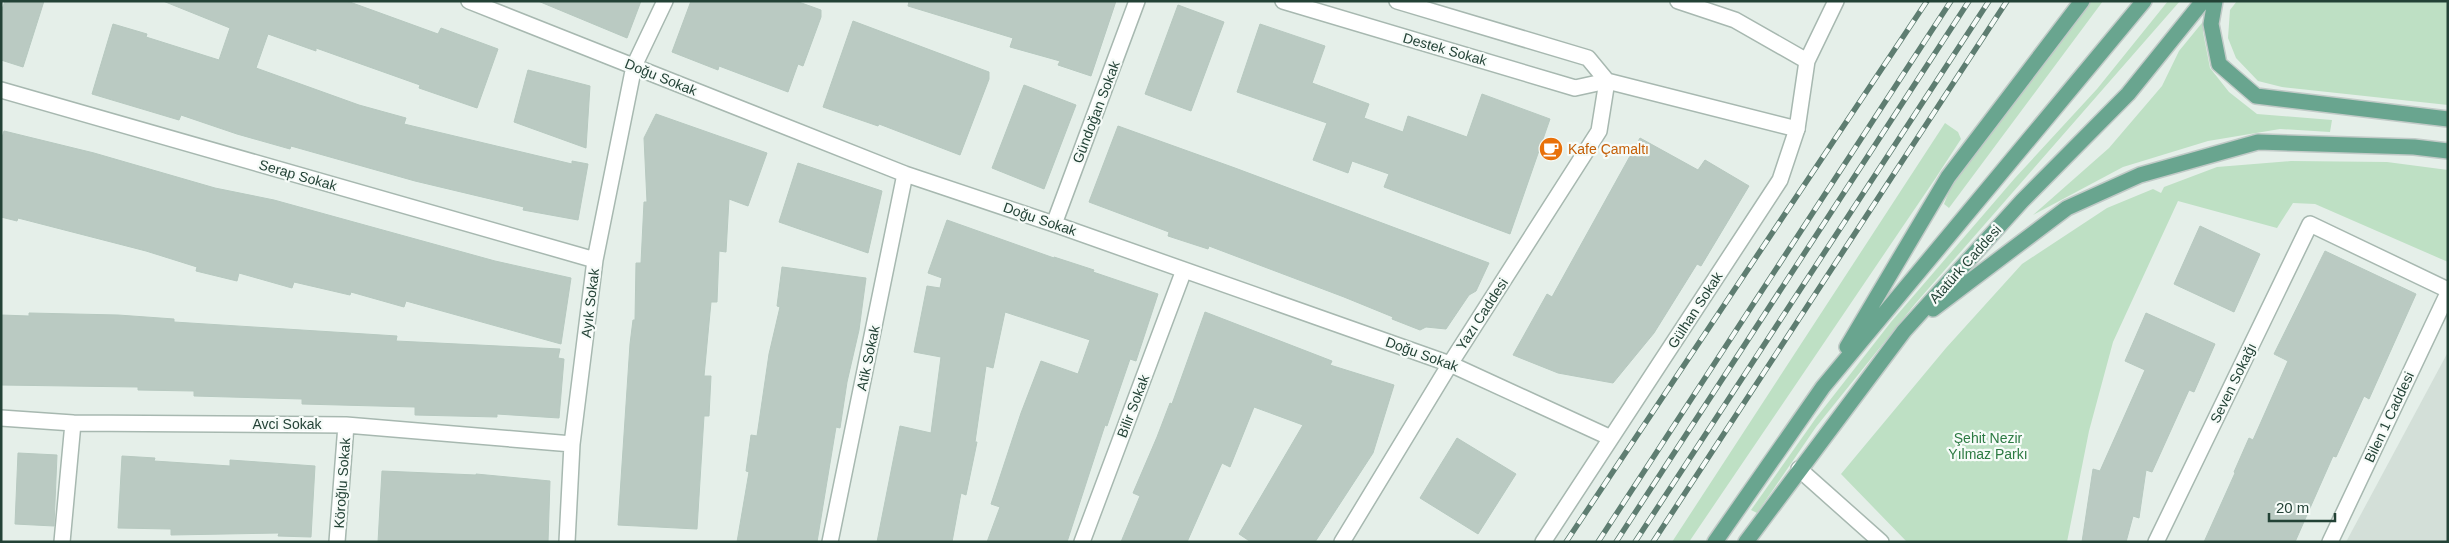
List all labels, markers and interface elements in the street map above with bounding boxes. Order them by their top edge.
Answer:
street label: Destek Sokak [1401,29,1490,69]
street label: Doğu Sokak [623,55,700,99]
street label: Gündoğan Sokak [1069,58,1123,165]
cafe icon: Kafe Çamaltı [1538,136,1564,162]
place label: Kafe Çamaltı [1568,141,1649,157]
street label: Serap Sokak [257,156,340,194]
street label: Doğu Sokak [1001,199,1080,239]
street label: Atatürk Caddesi [1926,222,2004,306]
street label: Ayık Sokak [578,266,602,339]
street label: Gülhan Sokak [1664,268,1726,351]
street label: Yazı Caddesi [1453,275,1511,353]
street label: Atik Sokak [853,323,883,392]
street label: Doğu Sokak [1383,333,1462,375]
street label: Seven Sokağı [2207,340,2259,426]
street label: Bilen 1 Caddesi [2361,369,2417,465]
street label: Bilir Sokak [1114,371,1153,440]
street label: Avci Sokak [253,416,322,432]
park label: Şehit Nezir Yılmaz Parkı [1948,430,2028,462]
street label: Köroğlu Sokak [331,436,353,529]
scale bar [2269,490,2335,522]
text: 20 m [2276,499,2309,516]

